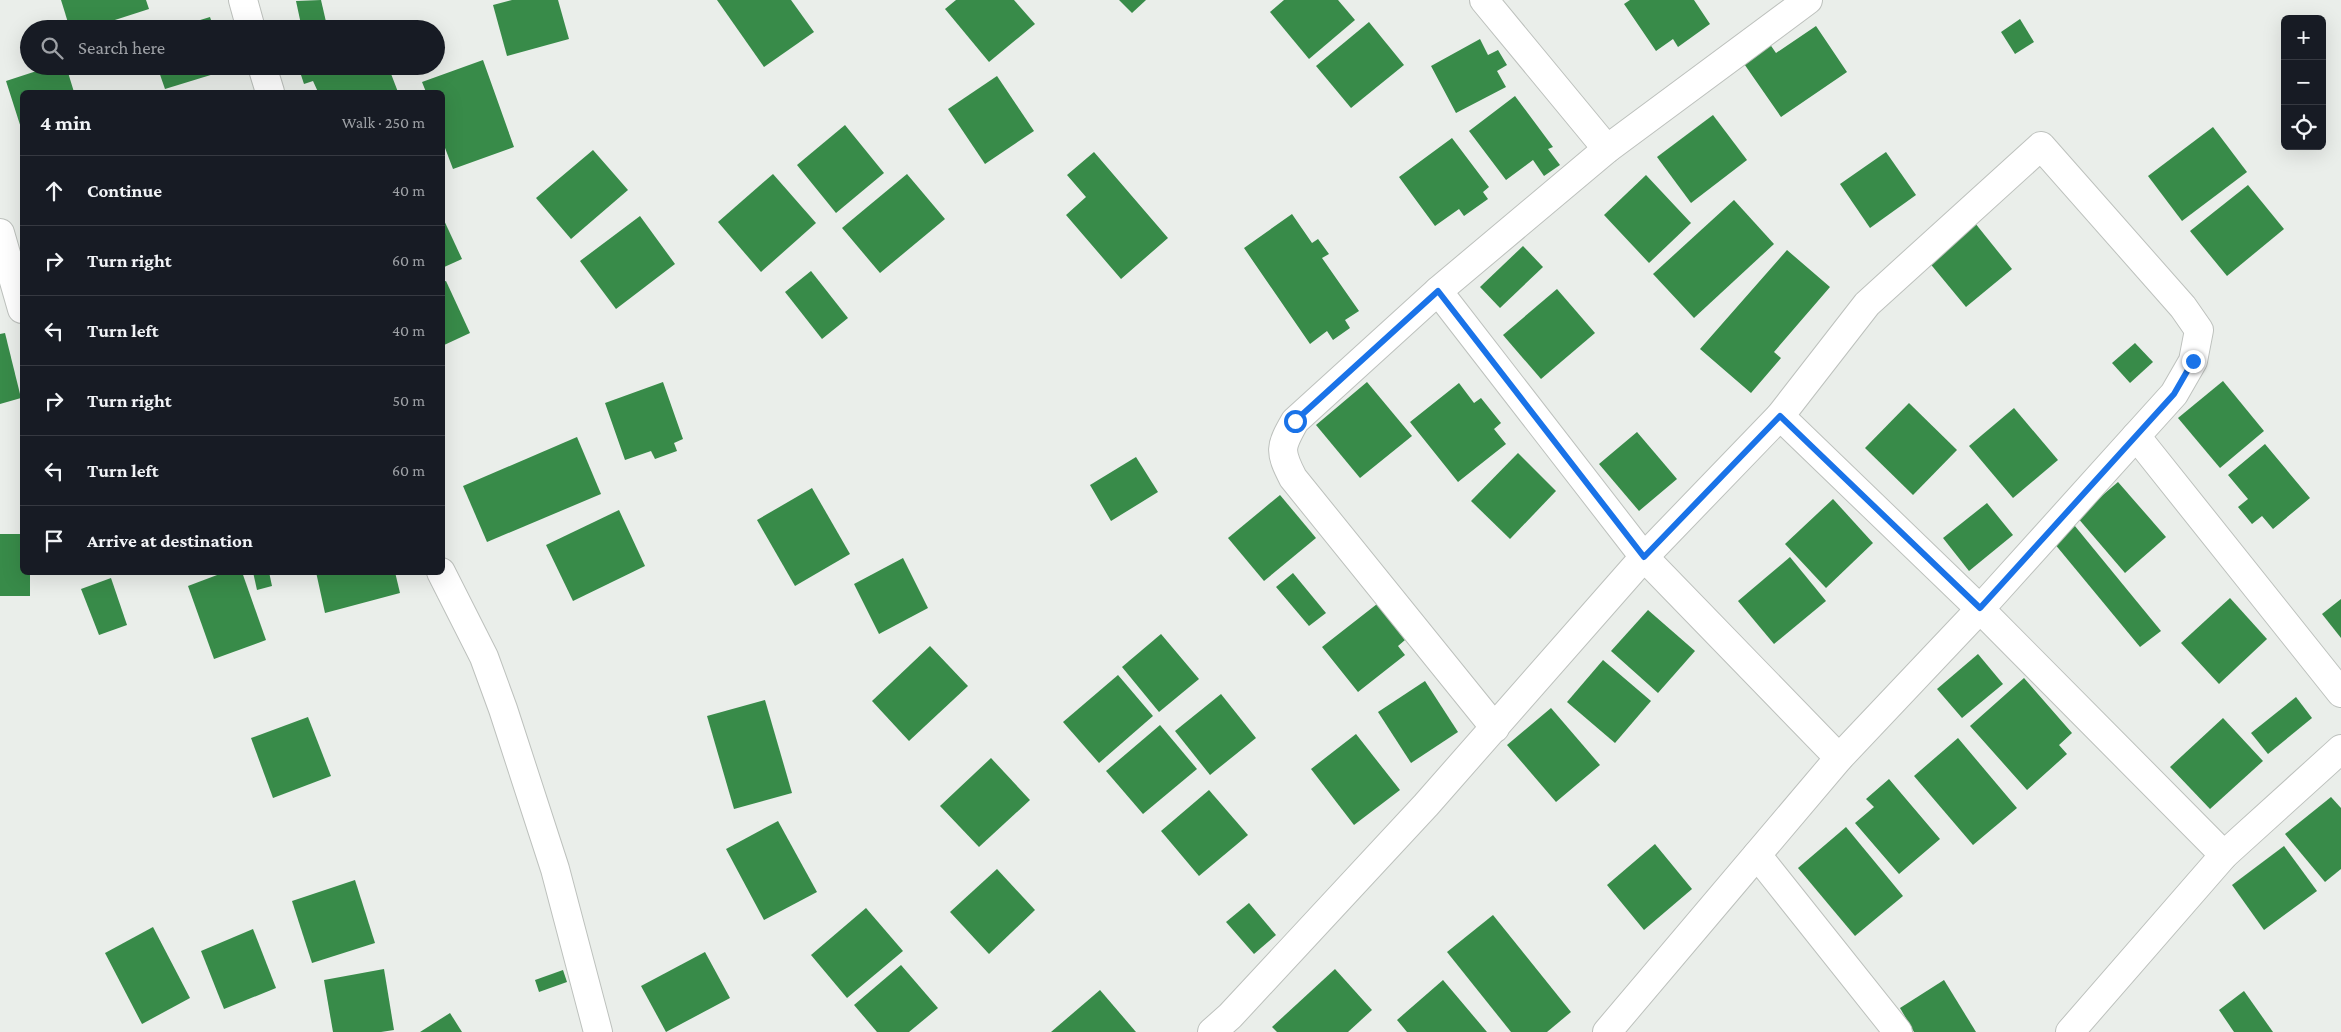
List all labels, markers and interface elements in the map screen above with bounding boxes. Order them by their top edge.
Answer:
map controls [2281,15,2326,150]
button: + [2281,15,2326,60]
search box [20,20,445,75]
icon: search [38,34,66,62]
text: Search here [78,37,165,58]
button: − [2281,60,2326,105]
button: locate [2281,105,2326,150]
text: 4 min [40,111,91,135]
text: Walk · 250 m [342,114,425,131]
icon: ahead [40,177,68,205]
text: Continue [87,180,162,201]
text: 40 m [392,182,425,199]
icon: right [40,247,68,275]
text: Turn right [87,250,172,271]
text: 60 m [392,252,425,269]
icon: left [40,317,68,345]
text: Turn left [87,320,159,341]
text: 40 m [392,322,425,339]
route end [2182,350,2205,373]
icon: right [40,387,68,415]
text: Turn right [87,390,172,411]
text: 50 m [393,392,425,409]
route start [1284,410,1307,433]
icon: left [40,457,68,485]
text: Turn left [87,460,159,481]
text: 60 m [392,462,425,479]
icon: arrive [40,527,68,555]
text: Arrive at destination [87,530,253,551]

